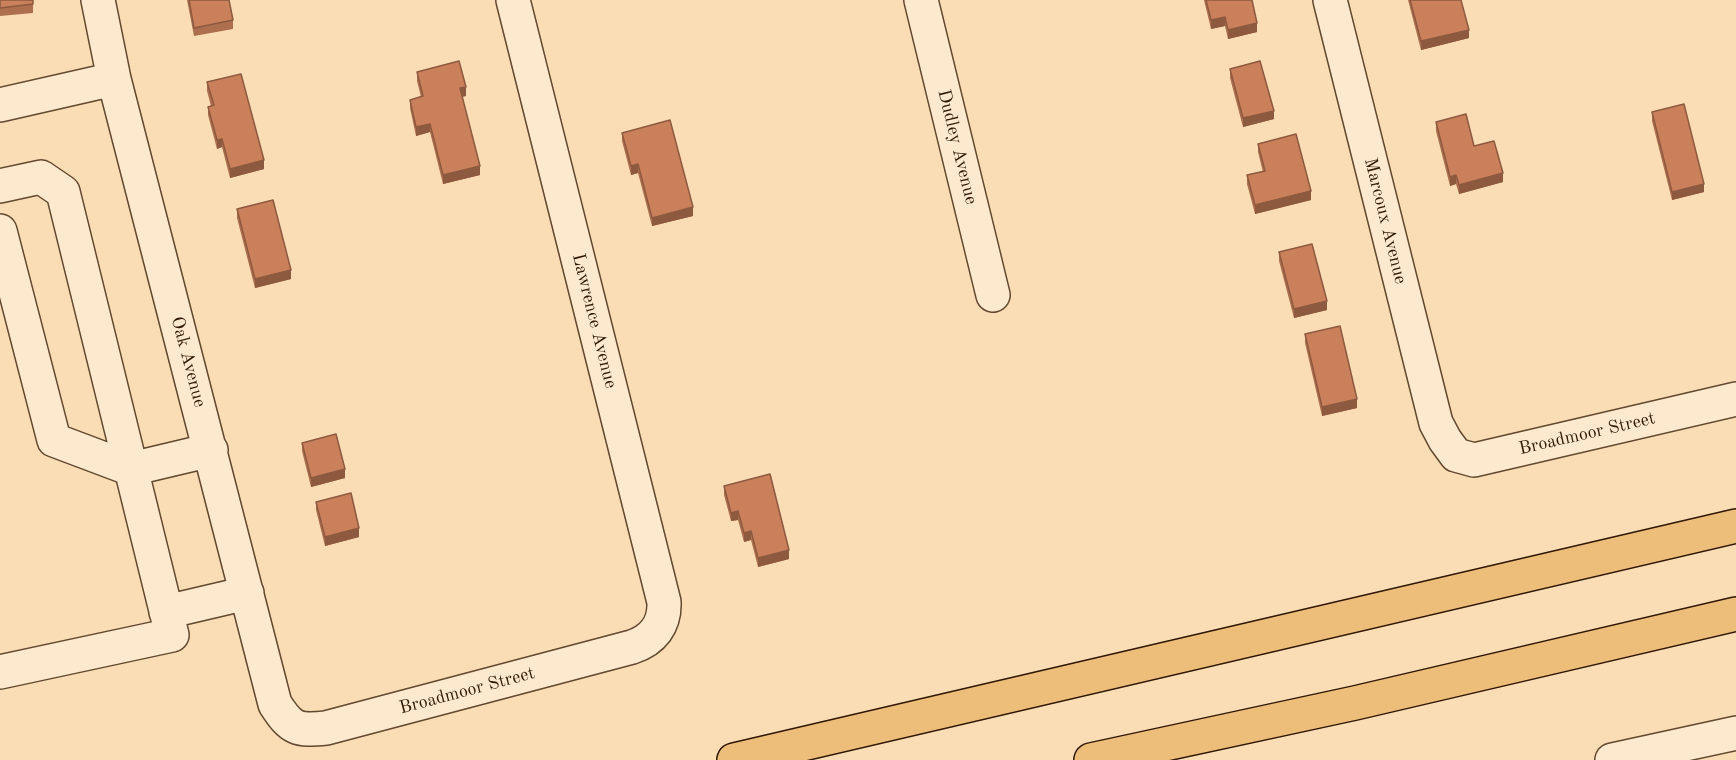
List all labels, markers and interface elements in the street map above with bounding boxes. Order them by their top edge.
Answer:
street label: Dudley Avenue [932,87,982,207]
street label: Marcoux Avenue [1359,156,1411,286]
street label: Lawrence Avenue [567,251,621,391]
street label: Oak Avenue [166,314,210,410]
street label: Broadmoor Street [1517,408,1657,460]
street label: Broadmoor Street [397,663,537,719]

